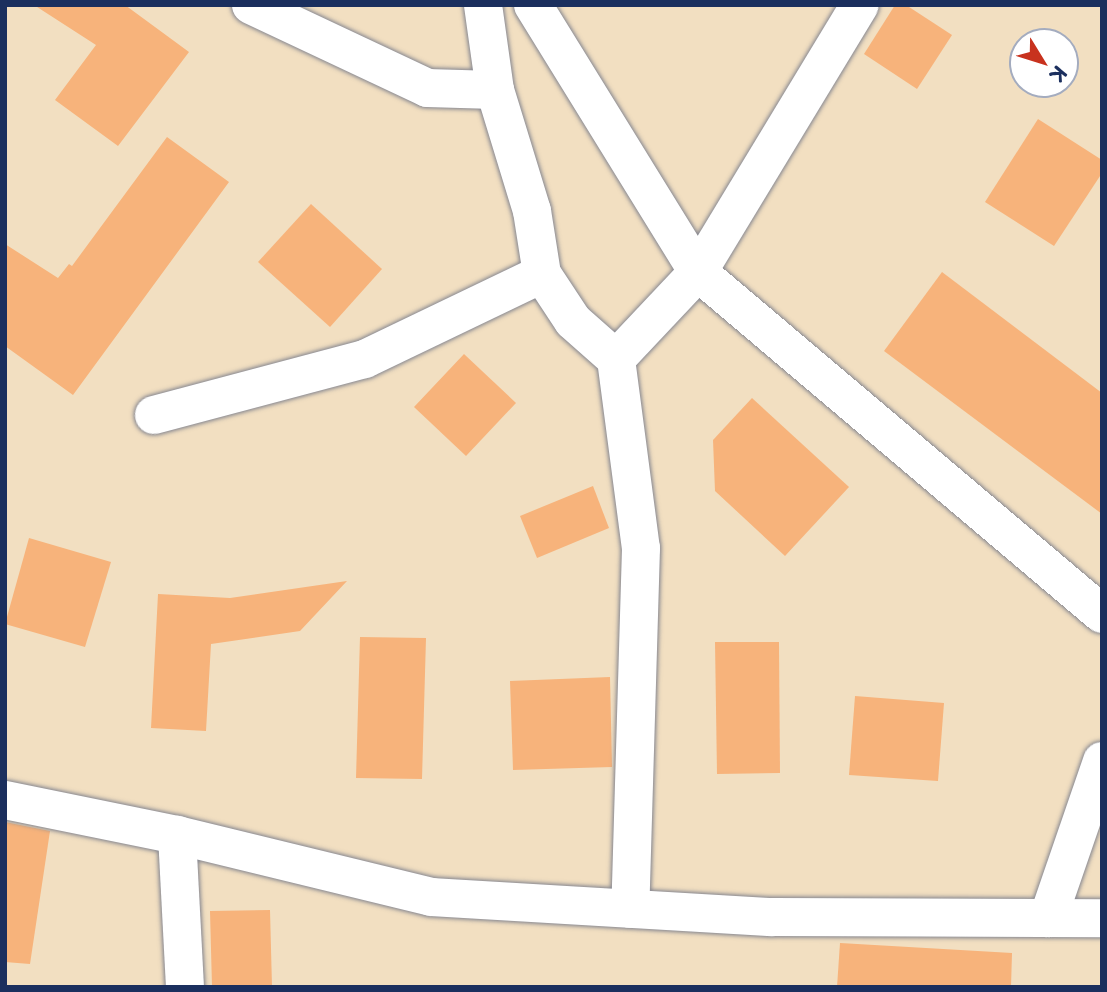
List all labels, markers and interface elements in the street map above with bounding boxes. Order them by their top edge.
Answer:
north arrow [1009,28,1079,98]
text: K [1044,61,1074,89]

